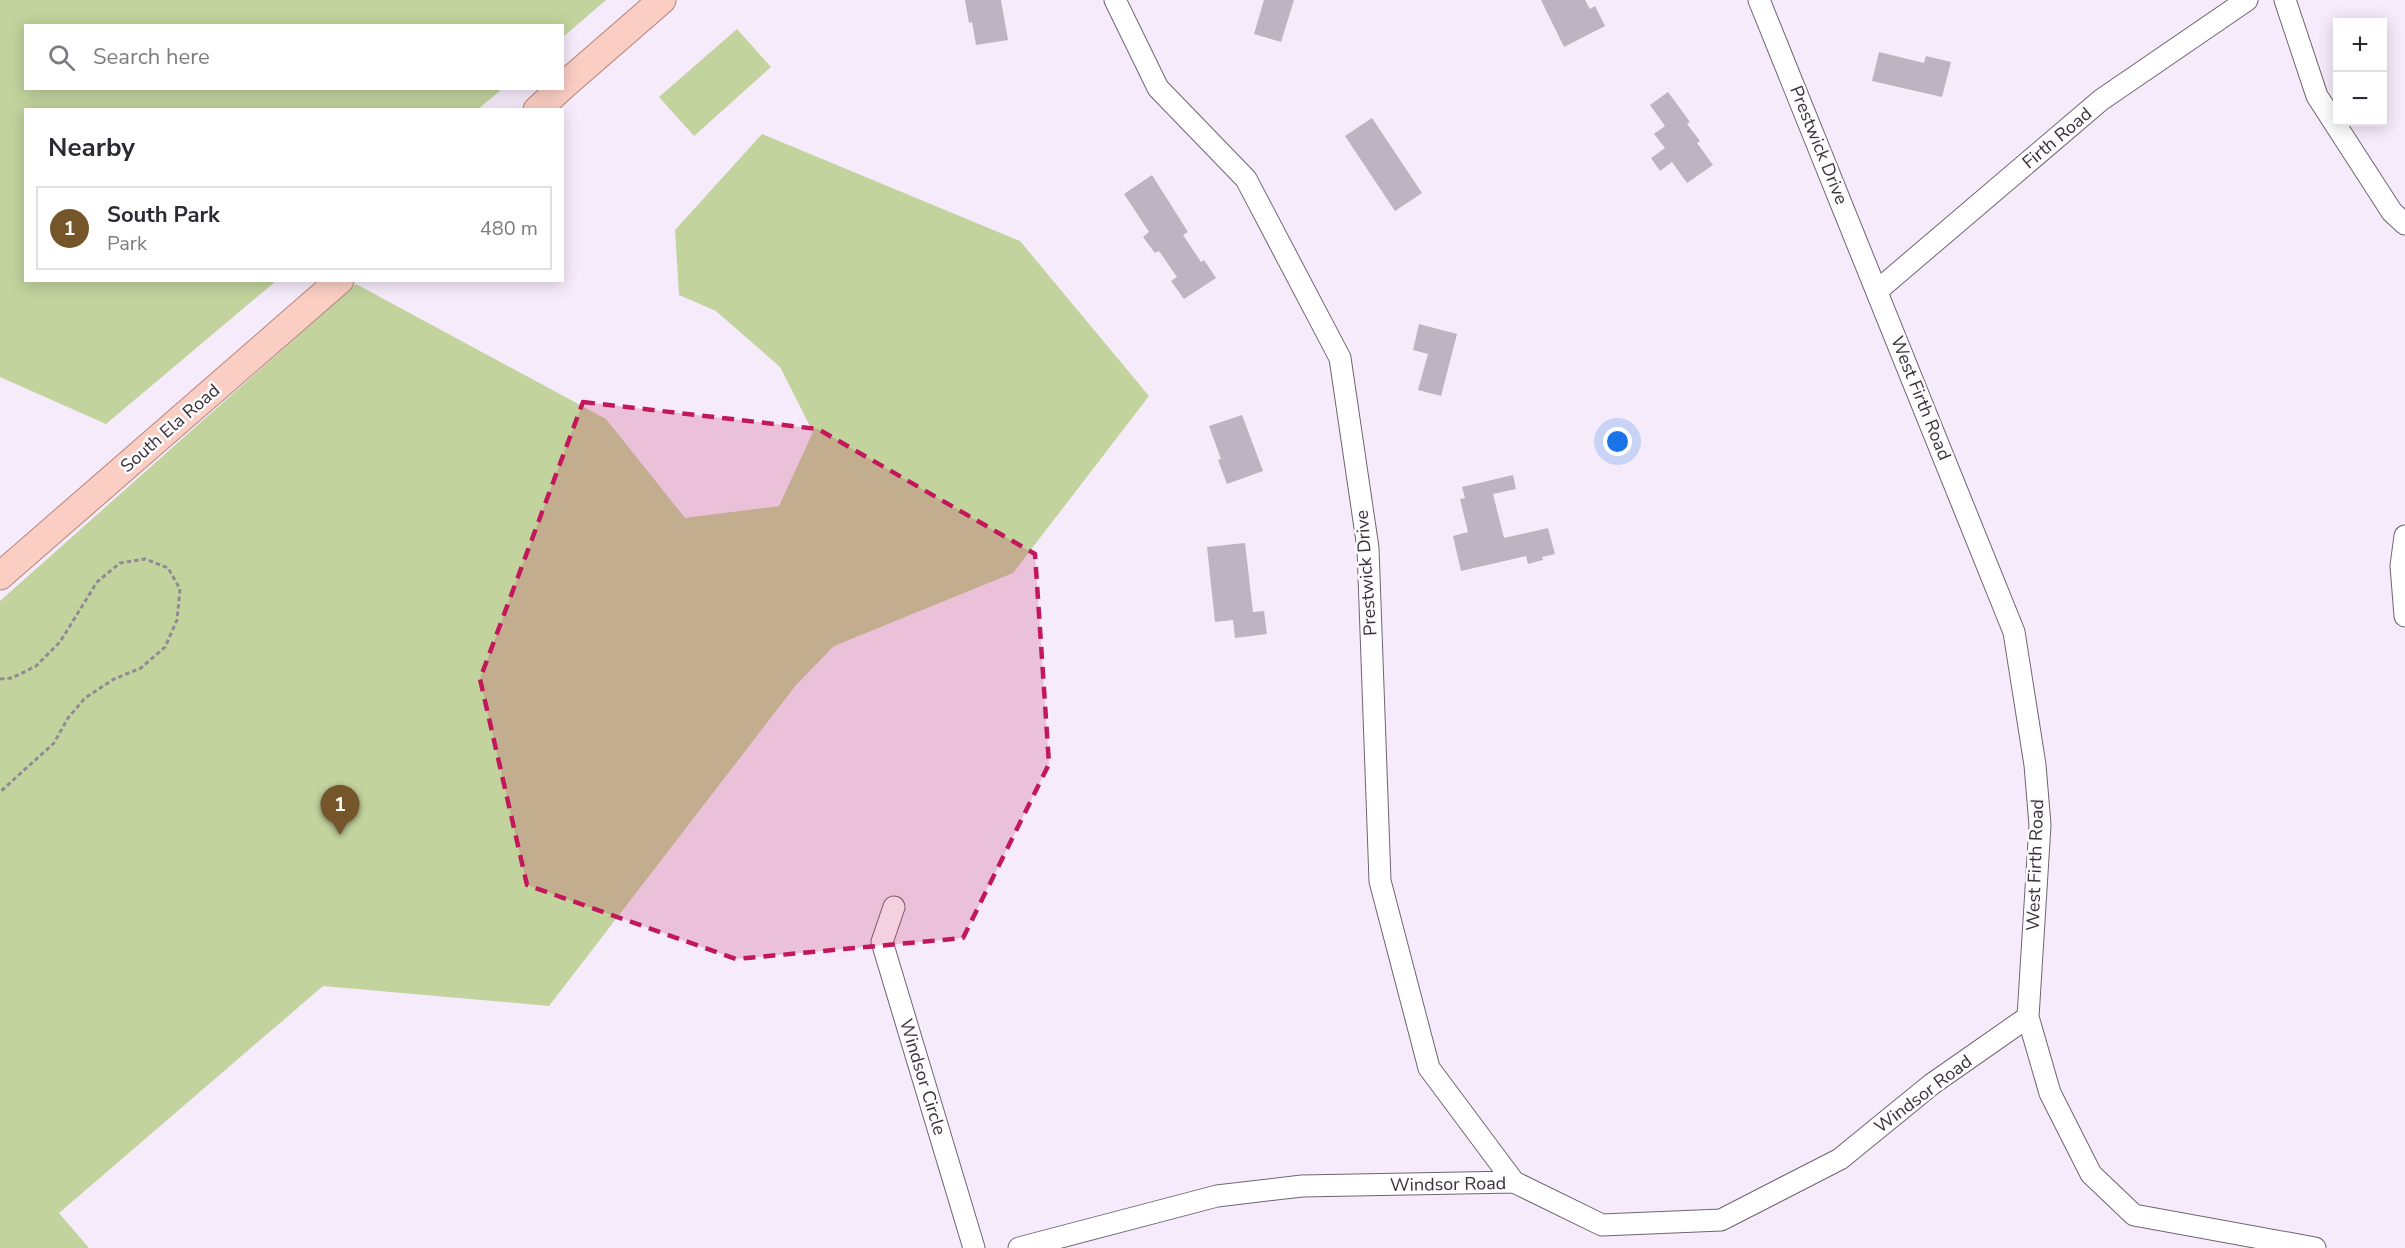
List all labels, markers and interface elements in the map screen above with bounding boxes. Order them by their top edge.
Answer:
map controls [2333,18,2387,126]
button: + [2333,18,2387,72]
search box [24,24,564,90]
icon: search [45,41,78,74]
text: Search here [93,42,210,72]
button: − [2333,72,2387,126]
street label: Prestwick Drive [1784,82,1854,208]
street label: Firth Road [2017,102,2097,174]
text: Nearby [48,130,135,165]
text: South Park [107,200,220,230]
text: 1 [64,215,76,242]
text: 480 m [480,215,538,242]
text: Park [107,230,147,257]
street label: West Firth Road [1885,332,1957,464]
street label: South Ela Road [115,378,225,478]
your location [1603,427,1632,456]
street label: Prestwick Drive [1350,509,1382,637]
pin: 1 [320,786,360,835]
street label: West Firth Road [2021,799,2049,931]
street label: Windsor Circle [894,1016,952,1138]
street label: Windsor Road [1869,1049,1977,1139]
street label: Windsor Road [1390,1171,1506,1197]

